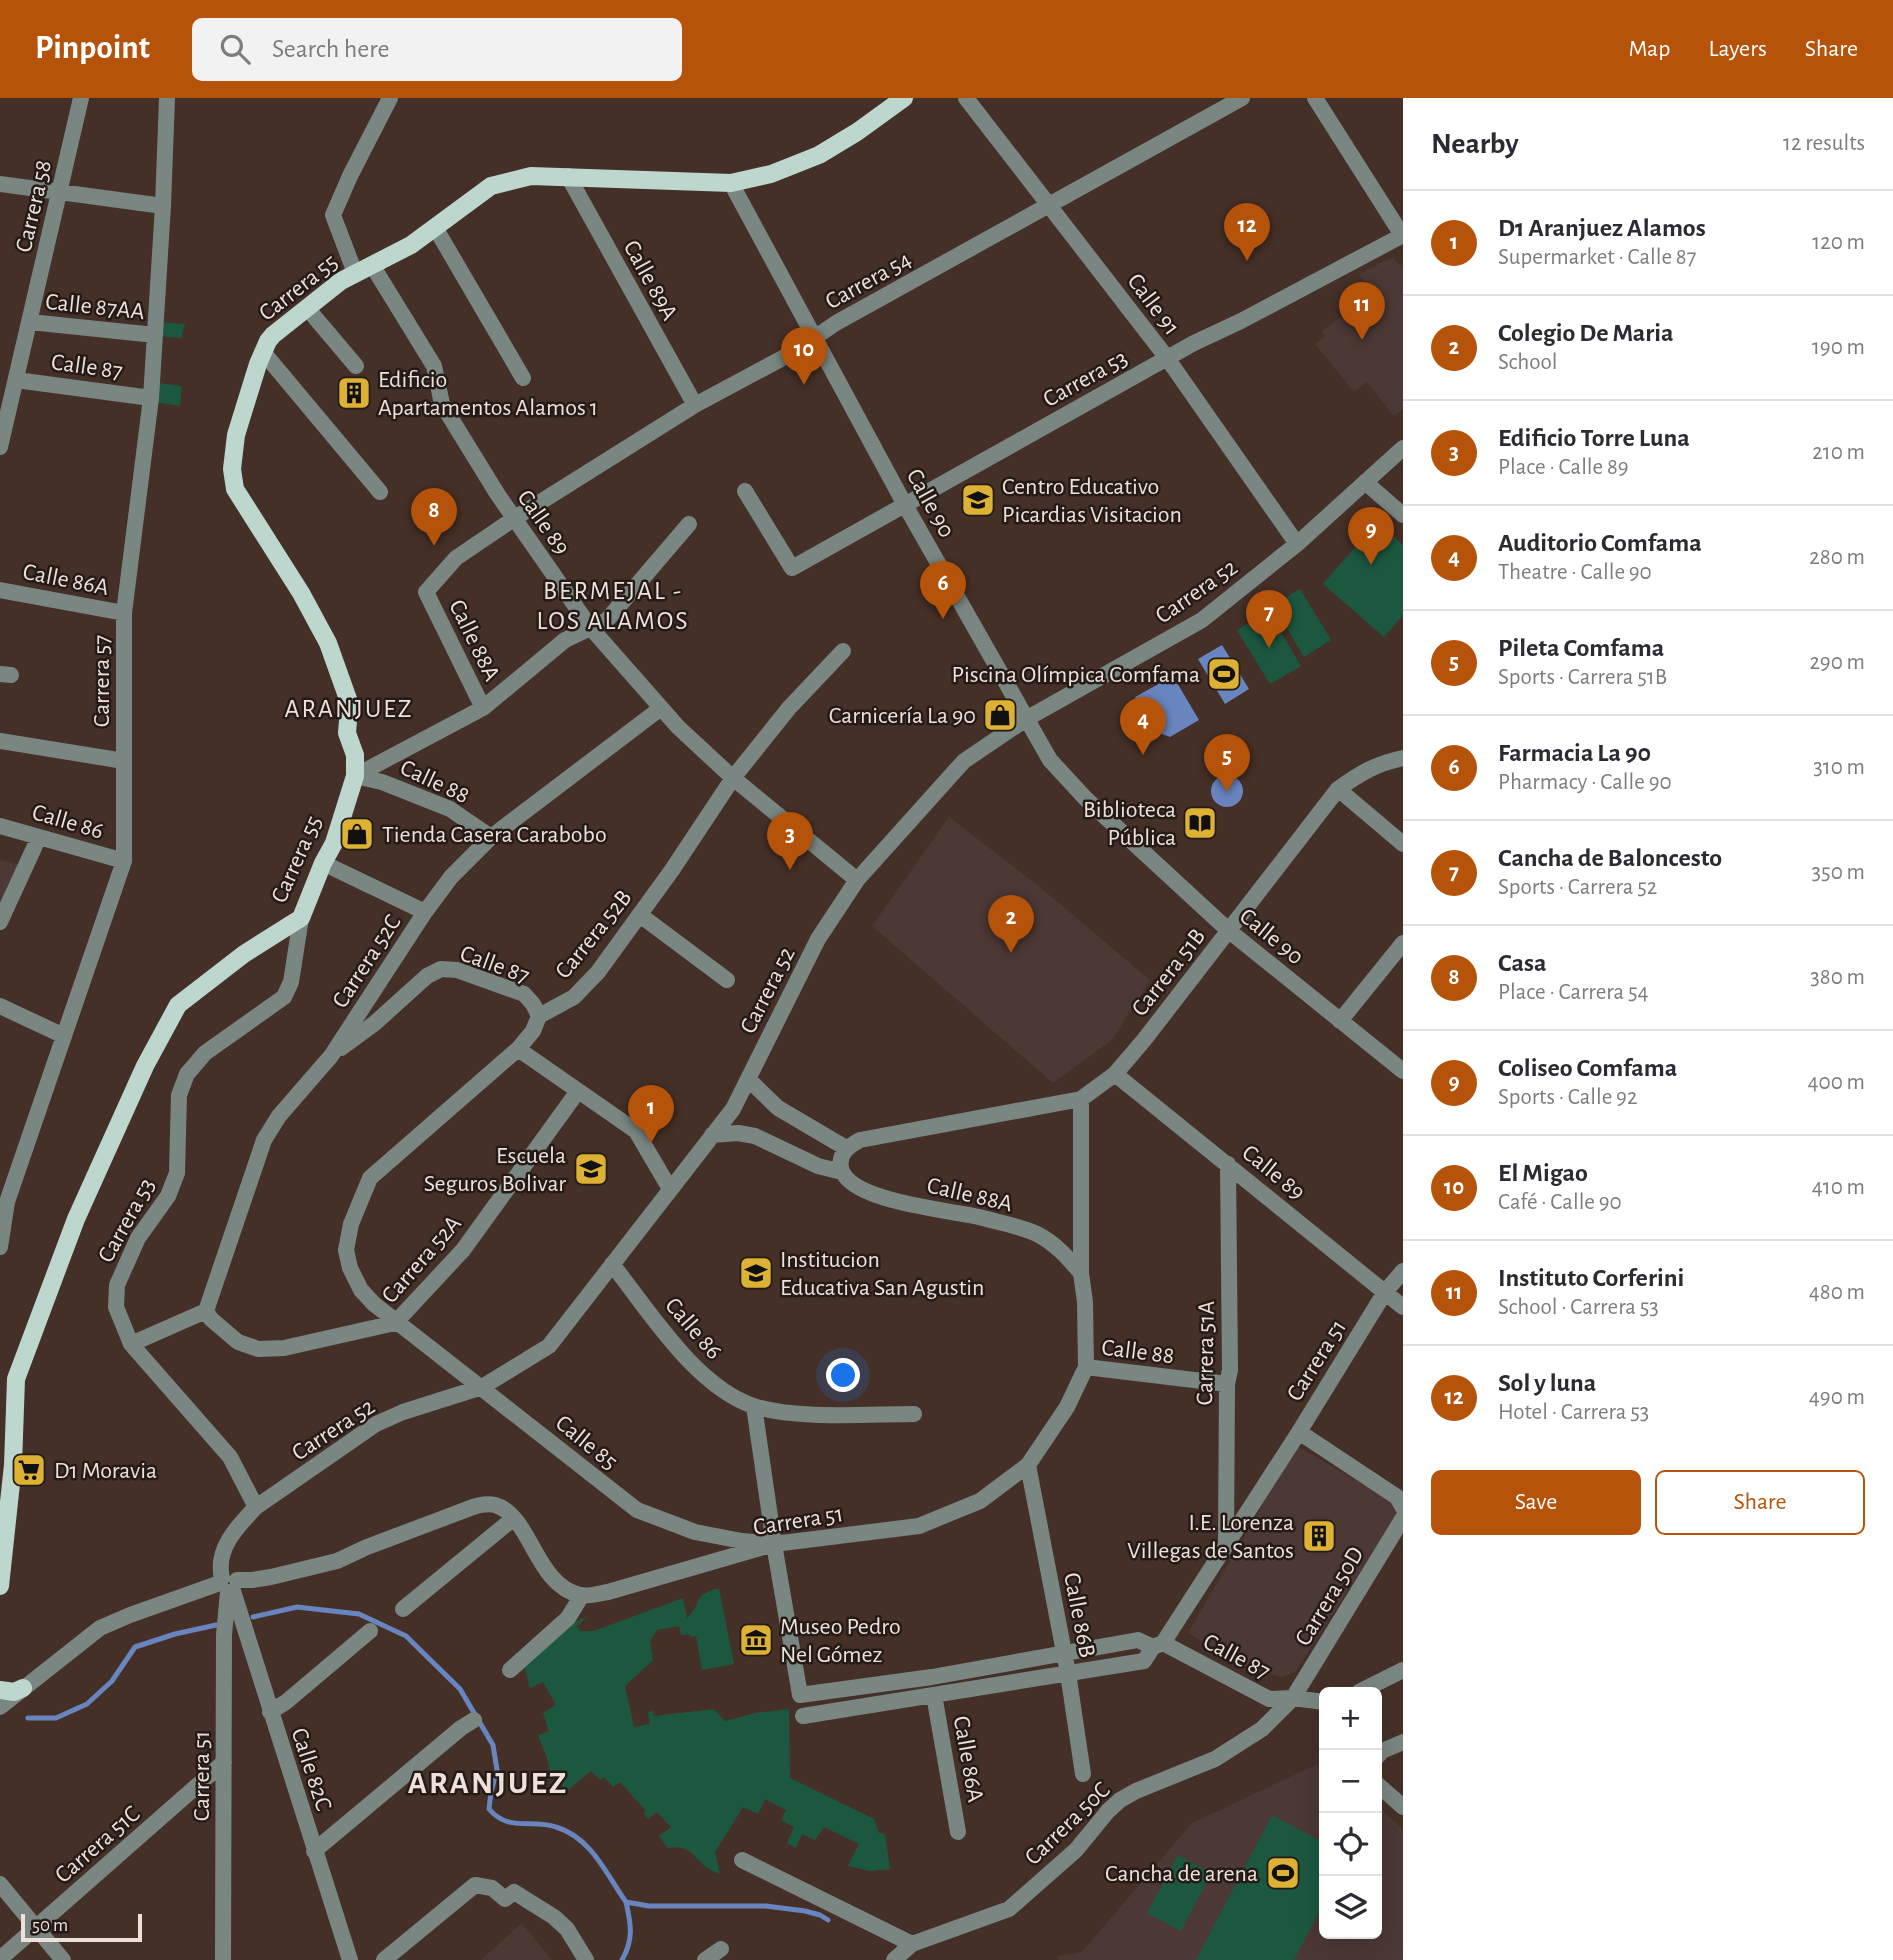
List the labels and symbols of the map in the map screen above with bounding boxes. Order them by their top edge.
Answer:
street label: Carrera 58 [12,158,56,255]
pin: 12 [1224,203,1270,261]
street label: Calle 89A [619,237,682,324]
street label: Carrera 54 [822,248,915,314]
street label: Carrera 55 [255,250,342,326]
street label: Calle 91 [1123,269,1184,340]
pin: 11 [1339,282,1385,340]
street label: Calle 87AA [44,290,146,324]
pin: 10 [781,327,827,385]
street label: Carrera 53 [1039,346,1132,412]
street label: Calle 87 [50,350,124,384]
place label: Edificio Apartamentos Alamos 1 [378,368,598,420]
building icon: Edificio Apartamentos Alamos 1 [335,374,373,412]
street label: Calle 90 [902,465,959,542]
place label: Centro Educativo Picardias Visitacion [1002,475,1182,527]
school or university icon: Centro Educativo Picardias Visitacion [959,481,997,519]
street label: Calle 89 [512,486,574,559]
pin: 8 [411,488,457,546]
pin: 9 [1348,507,1394,565]
street label: Carrera 52 [1151,555,1242,628]
street label: Calle 86A [21,560,111,600]
pin: 6 [920,561,966,619]
district label: BERMEJAL - LOS ALAMOS [536,578,690,634]
pin: 7 [1246,590,1292,648]
street label: Calle 88A [444,596,504,685]
street label: Carrera 57 [90,635,114,727]
sports icon: Piscina Olímpica Comfama [1205,655,1243,693]
place label: Piscina Olímpica Comfama [951,663,1200,687]
district label: ARANJUEZ [285,696,413,722]
shop icon: Carnicería La 90 [981,696,1019,734]
pin: 4 [1120,697,1166,755]
place label: Carnicería La 90 [829,704,976,728]
pin: 5 [1204,734,1250,792]
street label: Calle 88 [396,756,473,808]
place label: Biblioteca Pública [1083,798,1176,850]
street label: Calle 86 [29,800,106,844]
library icon: Biblioteca Pública [1181,804,1219,842]
street label: Carrera 55 [267,812,327,907]
pin: 3 [767,812,813,870]
shop icon: Tienda Casera Carabobo [338,815,376,853]
place label: Tienda Casera Carabobo [382,823,607,847]
street label: Carrera 52B [551,886,637,983]
pin: 2 [988,895,1034,953]
street label: Calle 90 [1235,904,1308,970]
street label: Carrera 52C [328,911,406,1012]
street label: Carrera 51B [1127,924,1210,1021]
street label: Calle 87 [457,941,533,989]
street label: Carrera 52 [736,943,800,1038]
pin: 1 [628,1085,674,1143]
street label: Calle 89 [1237,1140,1309,1205]
place label: Escuela Seguros Bolivar [424,1144,566,1196]
school or university icon: Escuela Seguros Bolivar [572,1150,610,1188]
street label: Calle 88A [925,1173,1015,1216]
street label: Carrera 53 [94,1174,160,1267]
street label: Carrera 52A [378,1211,466,1308]
place label: Institucion Educativa San Agustin [780,1248,985,1300]
school or university icon: Institucion Educativa San Agustin [737,1254,775,1292]
street label: Calle 86 [660,1293,726,1364]
street label: Carrera 51A [1193,1300,1219,1406]
street label: Carrera 51 [1283,1316,1351,1405]
street label: Calle 88 [1100,1336,1176,1368]
your location [826,1358,860,1392]
street label: Carrera 52 [288,1394,379,1465]
street label: Calle 85 [551,1411,622,1475]
supermarket icon: D1 Moravia [10,1451,48,1489]
place label: D1 Moravia [54,1459,157,1483]
street label: Carrera 51 [751,1502,845,1540]
place label: I.E. Lorenza Villegas de Santos [1127,1511,1294,1563]
building icon: I.E. Lorenza Villegas de Santos [1300,1517,1338,1555]
street label: Carrera 50D [1291,1543,1369,1650]
street label: Calle 86B [1059,1571,1099,1660]
place label: Museo Pedro Nel Gómez [780,1615,901,1667]
museum icon: Museo Pedro Nel Gómez [737,1621,775,1659]
street label: Calle 87 [1199,1629,1274,1684]
street label: Calle 86A [949,1714,987,1804]
street label: Calle 82C [286,1725,336,1814]
street label: Carrera 51 [190,1731,214,1821]
district label: ARANJUEZ [408,1767,568,1799]
street label: Carrera 50C [1021,1778,1115,1870]
street label: Carrera 51C [51,1802,144,1888]
sports icon: Cancha de arena [1264,1854,1302,1892]
place label: Cancha de arena [1105,1862,1258,1886]
scale bar [21,1911,142,1943]

